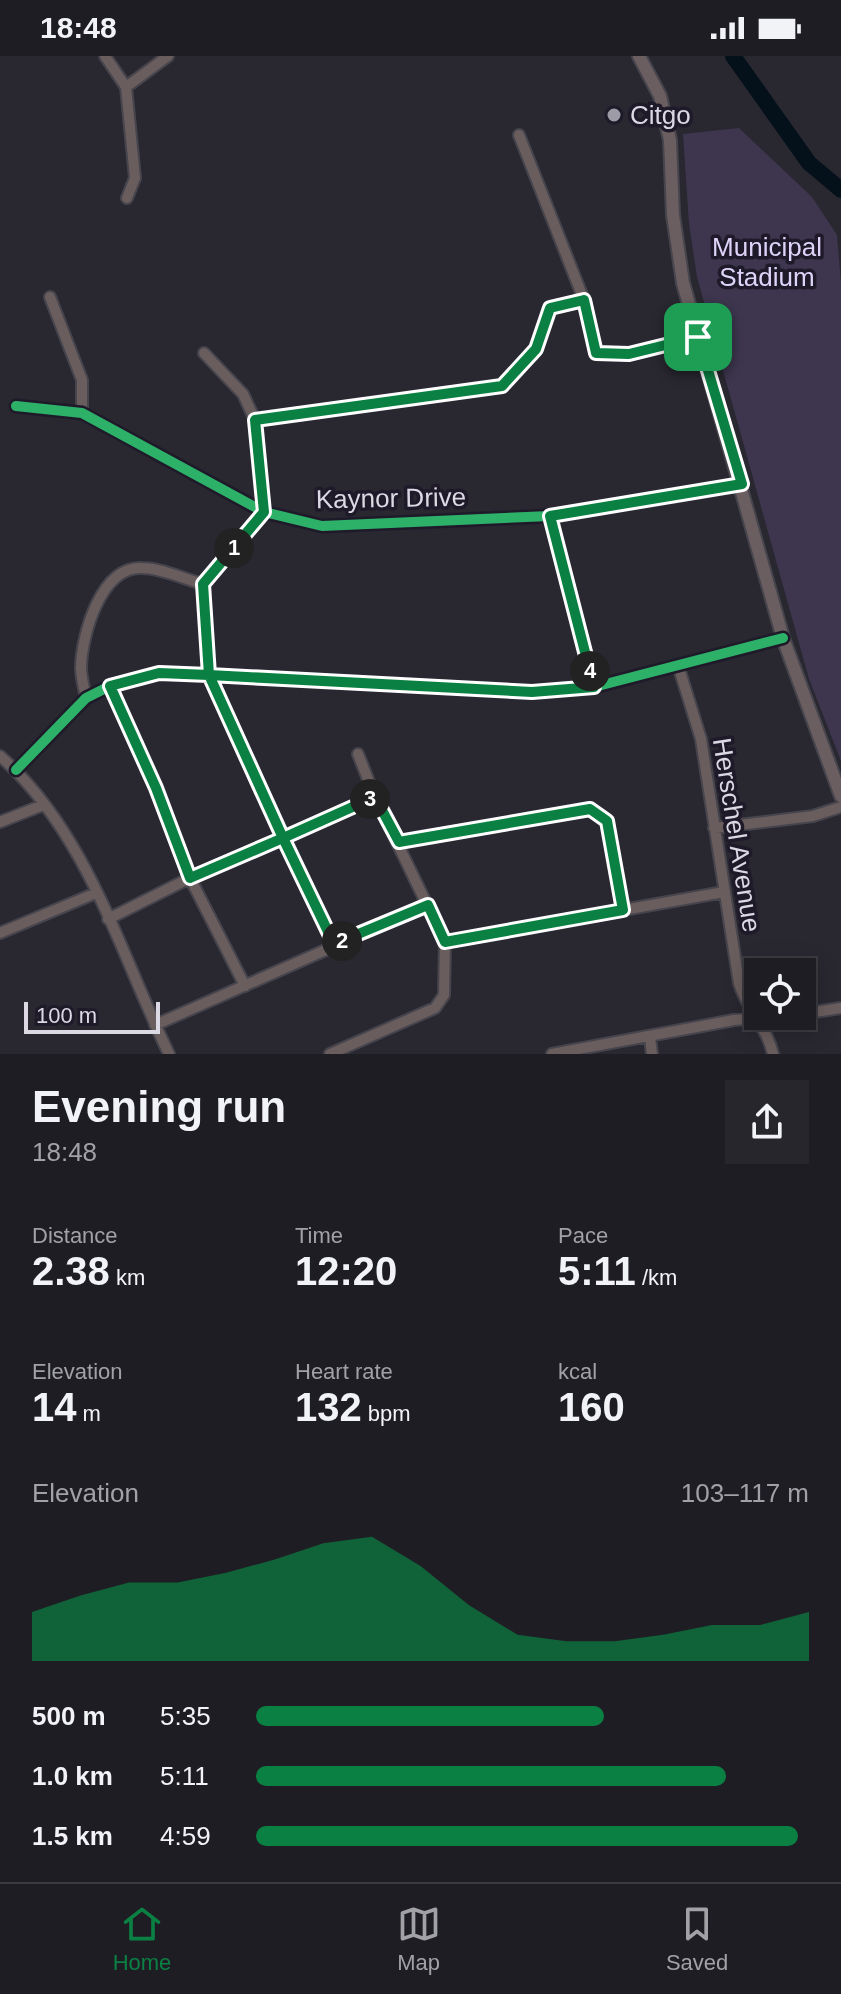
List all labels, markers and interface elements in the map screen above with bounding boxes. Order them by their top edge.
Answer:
text: 18:48 [40,11,117,44]
place label: Citgo [630,100,691,130]
marker: Citgo [605,106,623,124]
park label: Municipal Stadium [712,232,822,292]
pin [664,303,732,371]
icon: arrive [676,315,720,359]
street label: Kaynor Drive [316,482,466,514]
pin: 1 [214,528,254,568]
text: 1 [228,535,240,560]
pin: 4 [570,651,610,691]
text: 4 [584,658,596,683]
street label: Herschel Avenue [707,736,767,934]
pin: 3 [350,779,390,819]
text: 3 [364,786,376,811]
pin: 2 [322,921,362,961]
text: 2 [336,928,348,953]
map controls [744,958,816,1030]
button: locate [744,958,816,1030]
scale bar [24,998,160,1034]
text: 100 m [36,1003,97,1028]
button: share [725,1080,809,1164]
text: Evening run [32,1082,286,1131]
text: 18:48 [32,1137,97,1167]
text: Distance [32,1223,118,1248]
text: Time [295,1223,343,1248]
text: Pace [558,1223,608,1248]
text: 2.38 [32,1249,110,1293]
text: 12:20 [295,1249,397,1293]
text: 5:11 [558,1249,636,1293]
text: km [110,1265,145,1290]
text: /km [636,1265,677,1290]
text: Elevation [32,1359,123,1384]
text: Heart rate [295,1359,393,1384]
text: kcal [558,1359,597,1384]
text: 14 [32,1385,77,1429]
text: 132 [295,1385,362,1429]
text: 160 [558,1385,625,1429]
text: m [77,1401,101,1426]
text: bpm [362,1401,411,1426]
text: Elevation [32,1478,139,1508]
text: 103–117 m [681,1478,809,1508]
text: 500 m [32,1701,106,1731]
text: 5:35 [160,1701,211,1731]
text: 1.0 km [32,1761,113,1791]
text: 5:11 [160,1761,209,1791]
text: 1.5 km [32,1821,113,1851]
text: 4:59 [160,1821,211,1851]
tab: Home [113,1902,171,1976]
tab: Map [397,1902,441,1976]
tab: Saved [666,1902,728,1976]

